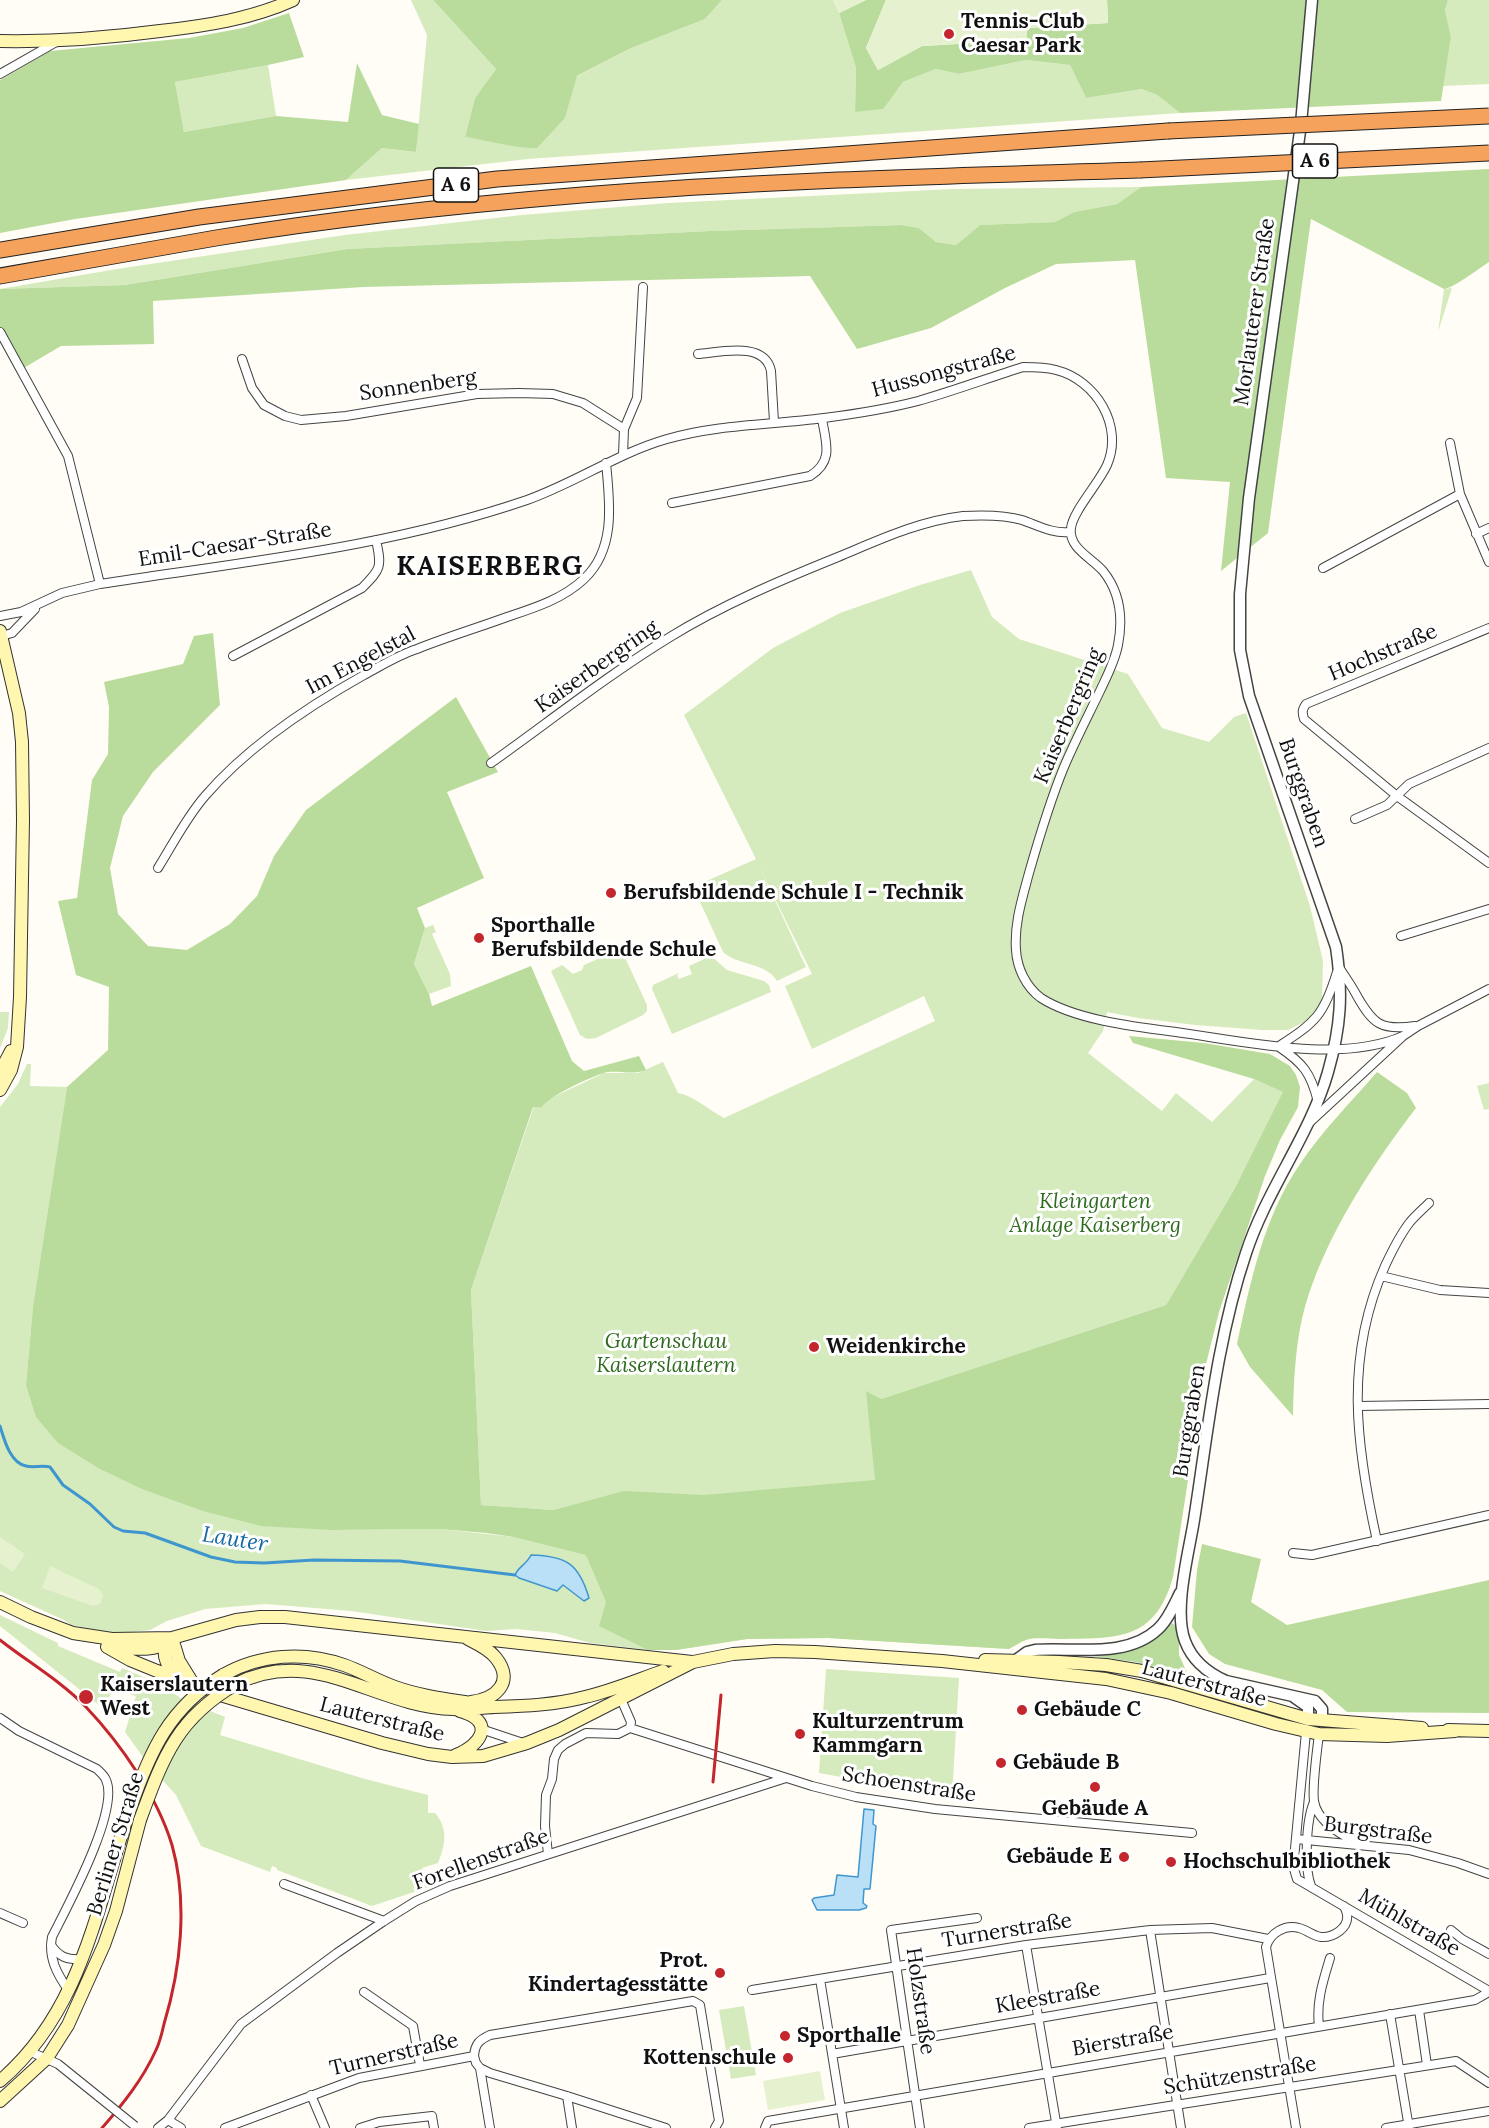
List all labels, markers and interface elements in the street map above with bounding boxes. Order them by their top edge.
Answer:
place label: Tennis-Club Caesar Park [961,9,1085,59]
marker: Tennis-Club Caesar Park [942,27,956,41]
road number: A 6 [1292,144,1338,178]
road number: A 6 [434,168,478,202]
street label: Morlauterer Straße [1229,217,1281,407]
street label: Hussongstraße [869,341,1019,403]
street label: Sonnenberg [358,365,478,407]
street label: Emil-Caesar-Straße [136,517,334,573]
district label: KAISERBERG [396,551,584,583]
street label: Kaiserbergring [530,615,664,719]
street label: Hochstraße [1325,619,1441,687]
street label: Im Engelstal [302,622,420,700]
street label: Kaiserbergring [1029,644,1109,788]
street label: Burggraben [1273,735,1333,851]
place label: Berufsbildende Schule I - Technik [623,880,963,906]
marker: Berufsbildende Schule I - Technik [604,886,618,900]
place label: Sporthalle Berufsbildende Schule [491,913,716,963]
marker: Sporthalle Berufsbildende Schule [472,931,486,945]
park label: Kleingarten Anlage Kaiserberg [1009,1189,1181,1239]
park label: Gartenschau Kaiserslautern [596,1329,736,1379]
place label: Weidenkirche [826,1334,966,1360]
marker: Weidenkirche [807,1340,821,1354]
street label: Burggraben [1169,1363,1211,1479]
water label: Lauter [200,1522,270,1558]
street label: Lauterstraße [1139,1655,1269,1713]
place label: Kaiserslautern West [100,1672,248,1722]
marker: Kaiserslautern West [77,1688,95,1706]
street label: Lauterstraße [317,1692,447,1748]
place label: Gebäude C [1034,1697,1141,1723]
marker: Gebäude C [1015,1703,1029,1717]
place label: Kulturzentrum Kammgarn [812,1709,964,1759]
marker: Kulturzentrum Kammgarn [793,1727,807,1741]
place label: Gebäude B [1013,1750,1119,1776]
marker: Gebäude B [994,1756,1008,1770]
street label: Schoenstraße [840,1762,978,1808]
street label: Berliner Straße [82,1769,150,1919]
marker: Gebäude A [1088,1780,1102,1794]
place label: Gebäude A [1042,1796,1148,1822]
street label: Burgstraße [1322,1812,1434,1850]
street label: Forellenstraße [410,1824,552,1896]
place label: Gebäude E [1006,1844,1112,1870]
place label: Hochschulbibliothek [1183,1849,1390,1875]
marker: Gebäude E [1117,1850,1131,1864]
marker: Hochschulbibliothek [1164,1855,1178,1869]
street label: Mühlstraße [1354,1884,1464,1962]
street label: Turnerstraße [940,1908,1074,1954]
street label: Holzstraße [900,1946,940,2056]
place label: Prot. Kindertagesstätte [528,1948,708,1998]
marker: Prot. Kindertagesstätte [713,1966,727,1980]
street label: Kleestraße [994,1976,1102,2020]
street label: Bierstraße [1070,2020,1176,2062]
place label: Sporthalle [797,2023,901,2049]
street label: Turnerstraße [327,2028,461,2082]
marker: Sporthalle [778,2029,792,2043]
place label: Kottenschule [643,2045,776,2071]
marker: Kottenschule [781,2051,795,2065]
street label: Schützenstraße [1162,2051,1318,2101]

